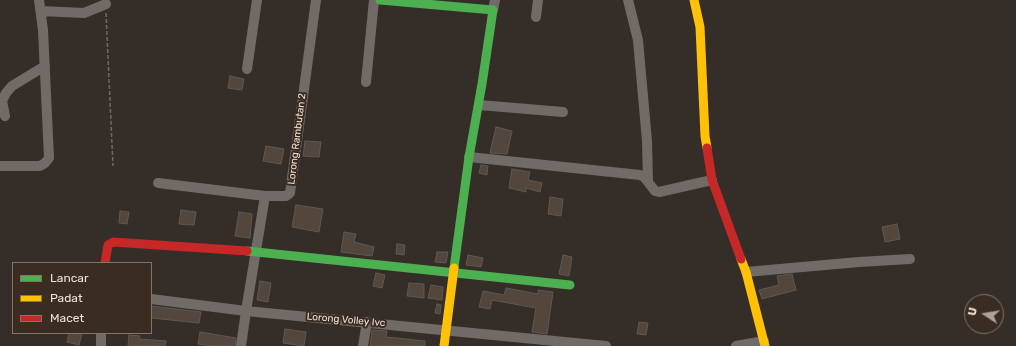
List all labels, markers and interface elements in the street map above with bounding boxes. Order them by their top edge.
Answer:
street label: Lorong Rambutan 2 [285,93,309,185]
legend [12,262,152,334]
text: Lancar [50,271,88,285]
text: Padat [50,291,83,305]
north arrow [964,294,1004,334]
text: U [966,306,980,317]
text: Macet [50,311,84,325]
street label: Lorong Volley Ivc [306,311,386,329]

